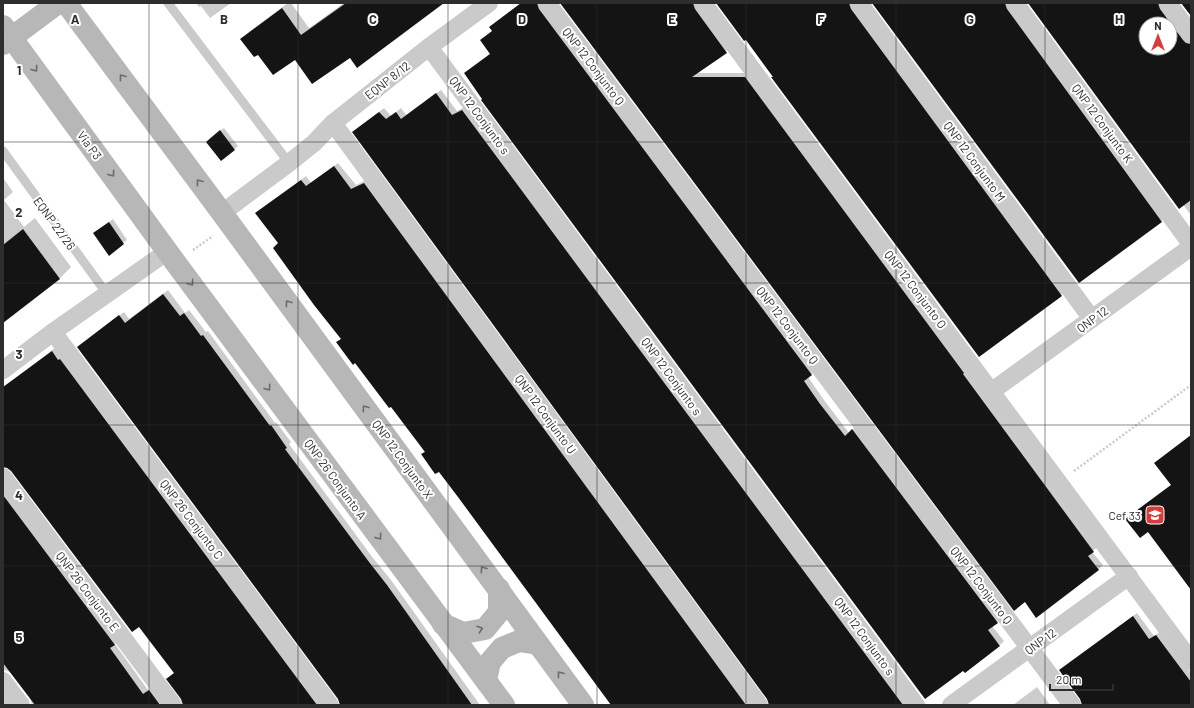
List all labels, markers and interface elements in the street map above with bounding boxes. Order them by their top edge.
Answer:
text: A [71,11,80,27]
text: B [220,11,228,27]
text: C [369,11,377,27]
text: D [518,11,526,27]
text: E [668,11,676,27]
text: F [817,11,825,27]
text: G [966,11,974,27]
text: H [1115,11,1123,27]
north arrow [1138,16,1178,56]
text: N [1154,19,1162,32]
street label: QNP 12 Conjunto Q [560,24,628,108]
street label: EQNP 8/12 [362,58,412,102]
text: 1 [17,62,21,78]
one-way arrow [30,65,37,72]
street label: QNP 12 Conjunto s [447,74,513,157]
one-way arrow [119,75,126,82]
street label: QNP 12 Conjunto K [1070,81,1137,166]
street label: QNP 12 Conjunto M [941,118,1009,204]
street label: Via P3 [75,128,105,162]
one-way arrow [107,170,114,177]
one-way arrow [197,179,204,186]
street label: EQNP 22/26 [31,194,79,252]
text: 2 [15,204,23,220]
street label: QNP 12 Conjunto O [882,247,950,331]
one-way arrow [186,279,194,286]
street label: QNP 12 Conjunto Q [754,283,822,367]
one-way arrow [286,300,293,307]
street label: QNP 12 [1074,303,1110,335]
street label: QNP 12 Conjunto s [639,335,705,418]
text: 3 [15,346,23,362]
street label: QNP 12 Conjunto U [513,372,579,456]
one-way arrow [263,383,270,390]
one-way arrow [363,405,370,412]
street label: QNP 12 Conjunto X [370,417,436,501]
street label: QNP 26 Conjunto A [302,436,370,522]
street label: QNP 26 Conjunto C [158,476,226,562]
text: 4 [15,487,23,503]
school or university icon: Cef 33 [1144,504,1166,526]
place label: Cef 33 [1108,508,1141,522]
one-way arrow [374,533,382,540]
street label: QNP 12 Conjunto Q [948,543,1016,627]
street label: QNP 26 Conjunto E [54,548,122,634]
one-way arrow [481,566,488,573]
street label: QNP 12 Conjunto s [832,595,898,678]
one-way arrow [476,625,483,634]
street label: QNP 12 [1022,625,1058,657]
text: 5 [15,629,23,645]
scale bar [1050,666,1113,692]
one-way arrow [558,671,565,678]
text: 20 m [1056,672,1082,686]

